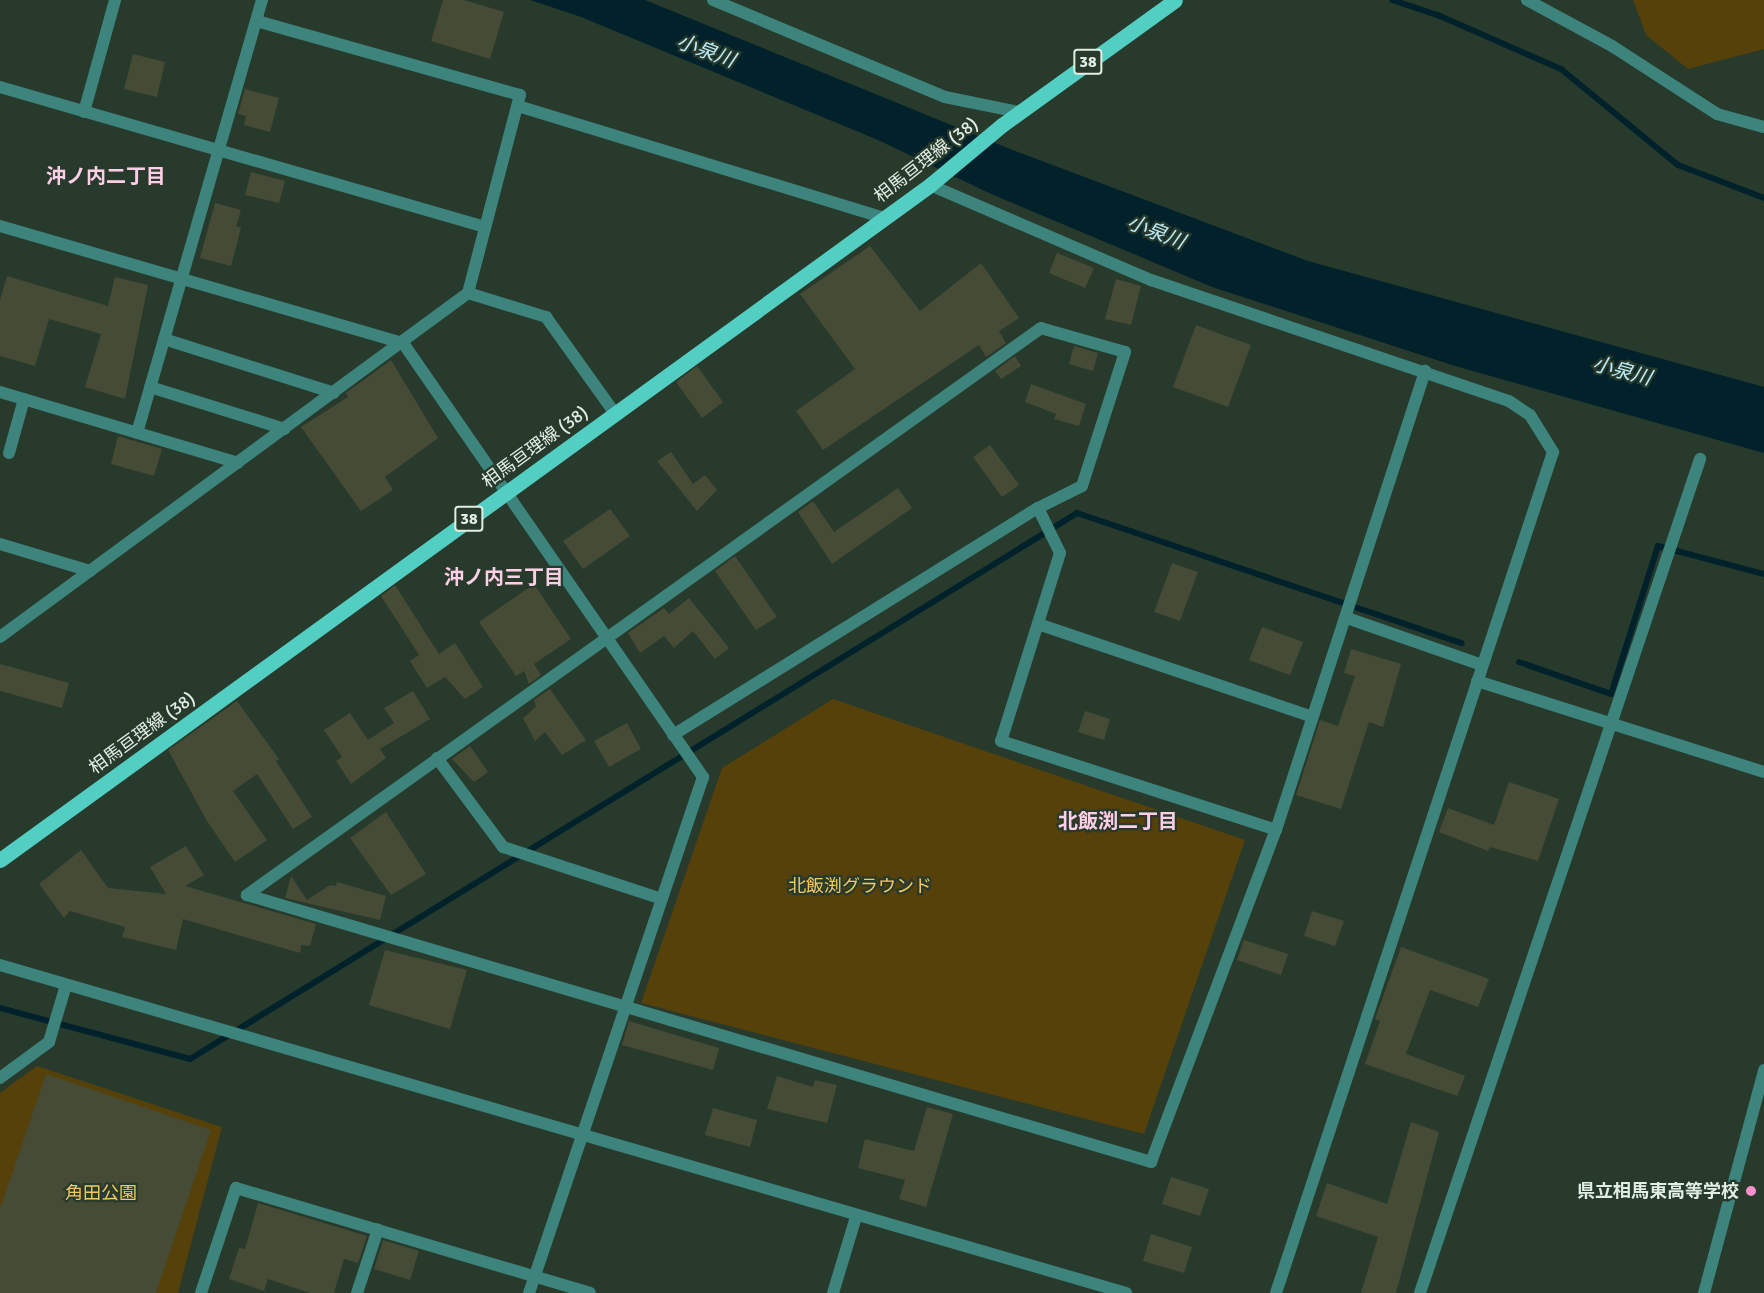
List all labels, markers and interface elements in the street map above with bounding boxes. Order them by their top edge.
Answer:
water label: 小泉川 [674,29,738,73]
road number: 38 [1073,49,1103,75]
street label: 相馬亘理線 (38) [870,113,982,207]
district label: 沖ノ内二丁目 [46,164,166,188]
water label: 小泉川 [1124,210,1188,254]
water label: 小泉川 [1590,352,1654,390]
street label: 相馬亘理線 (38) [478,401,592,493]
road number: 38 [454,506,484,532]
district label: 沖ノ内三丁目 [444,565,564,589]
street label: 相馬亘理線 (38) [85,687,199,779]
district label: 北飯渕二丁目 [1058,809,1178,833]
park label: 北飯渕グラウンド [788,875,932,897]
place label: 県立相馬東高等学校 [1577,1180,1739,1202]
park label: 角田公園 [65,1182,137,1204]
marker: 県立相馬東高等学校 [1744,1184,1758,1198]

